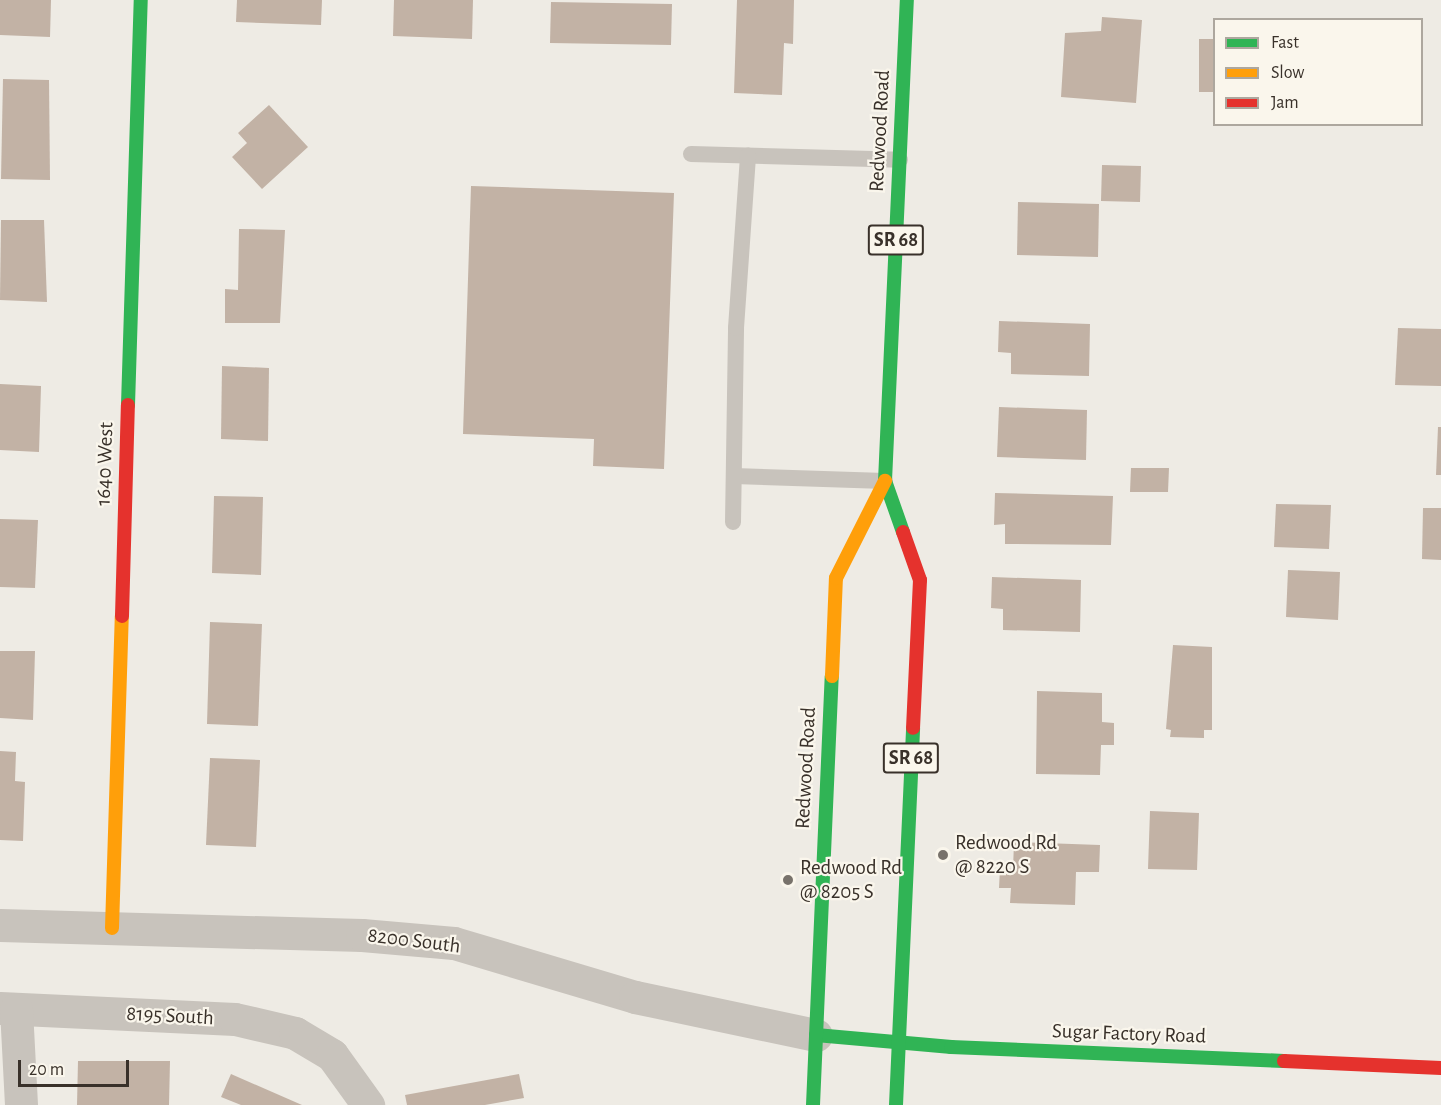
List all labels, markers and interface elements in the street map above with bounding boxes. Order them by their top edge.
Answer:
legend [1213,18,1423,126]
text: Fast [1271,34,1299,52]
text: Slow [1271,64,1304,82]
street label: Redwood Road [864,69,896,193]
text: Jam [1271,94,1299,112]
road number: SR 68 [868,223,924,257]
street label: 1640 West [91,422,119,506]
street label: Redwood Road [790,706,822,830]
road number: SR 68 [882,741,940,775]
place label: Redwood Rd @ 8220 S [955,830,1057,880]
marker: Redwood Rd @ 8220 S [936,848,950,862]
place label: Redwood Rd @ 8205 S [800,855,902,905]
marker: Redwood Rd @ 8205 S [781,873,795,887]
street label: 8200 South [366,923,462,959]
street label: 8195 South [126,1001,214,1031]
street label: Sugar Factory Road [1051,1019,1207,1049]
scale bar [21,1048,132,1086]
text: 20 m [29,1061,64,1079]

